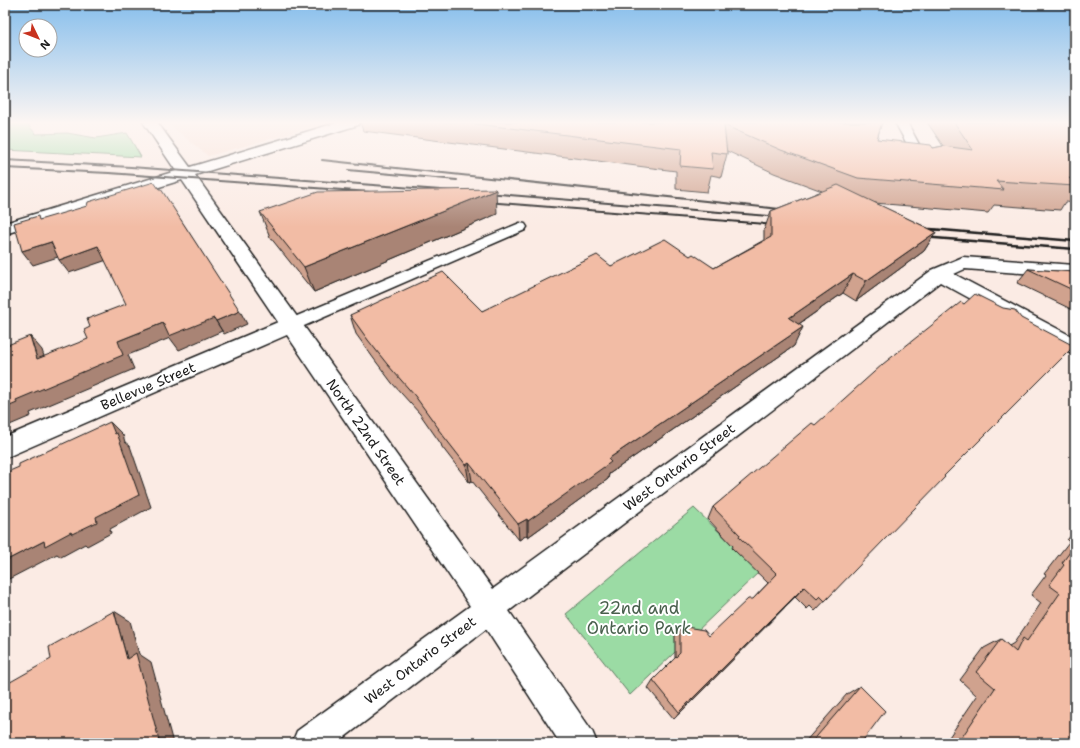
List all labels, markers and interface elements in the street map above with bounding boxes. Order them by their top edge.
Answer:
north arrow [18,18,58,58]
text: N [36,36,53,53]
street label: Bellevue Street [98,358,198,414]
street label: North 22nd Street [322,375,410,489]
street label: West Ontario Street [620,419,738,515]
park label: 22nd and Ontario Park [587,597,691,639]
street label: West Ontario Street [361,612,479,708]

